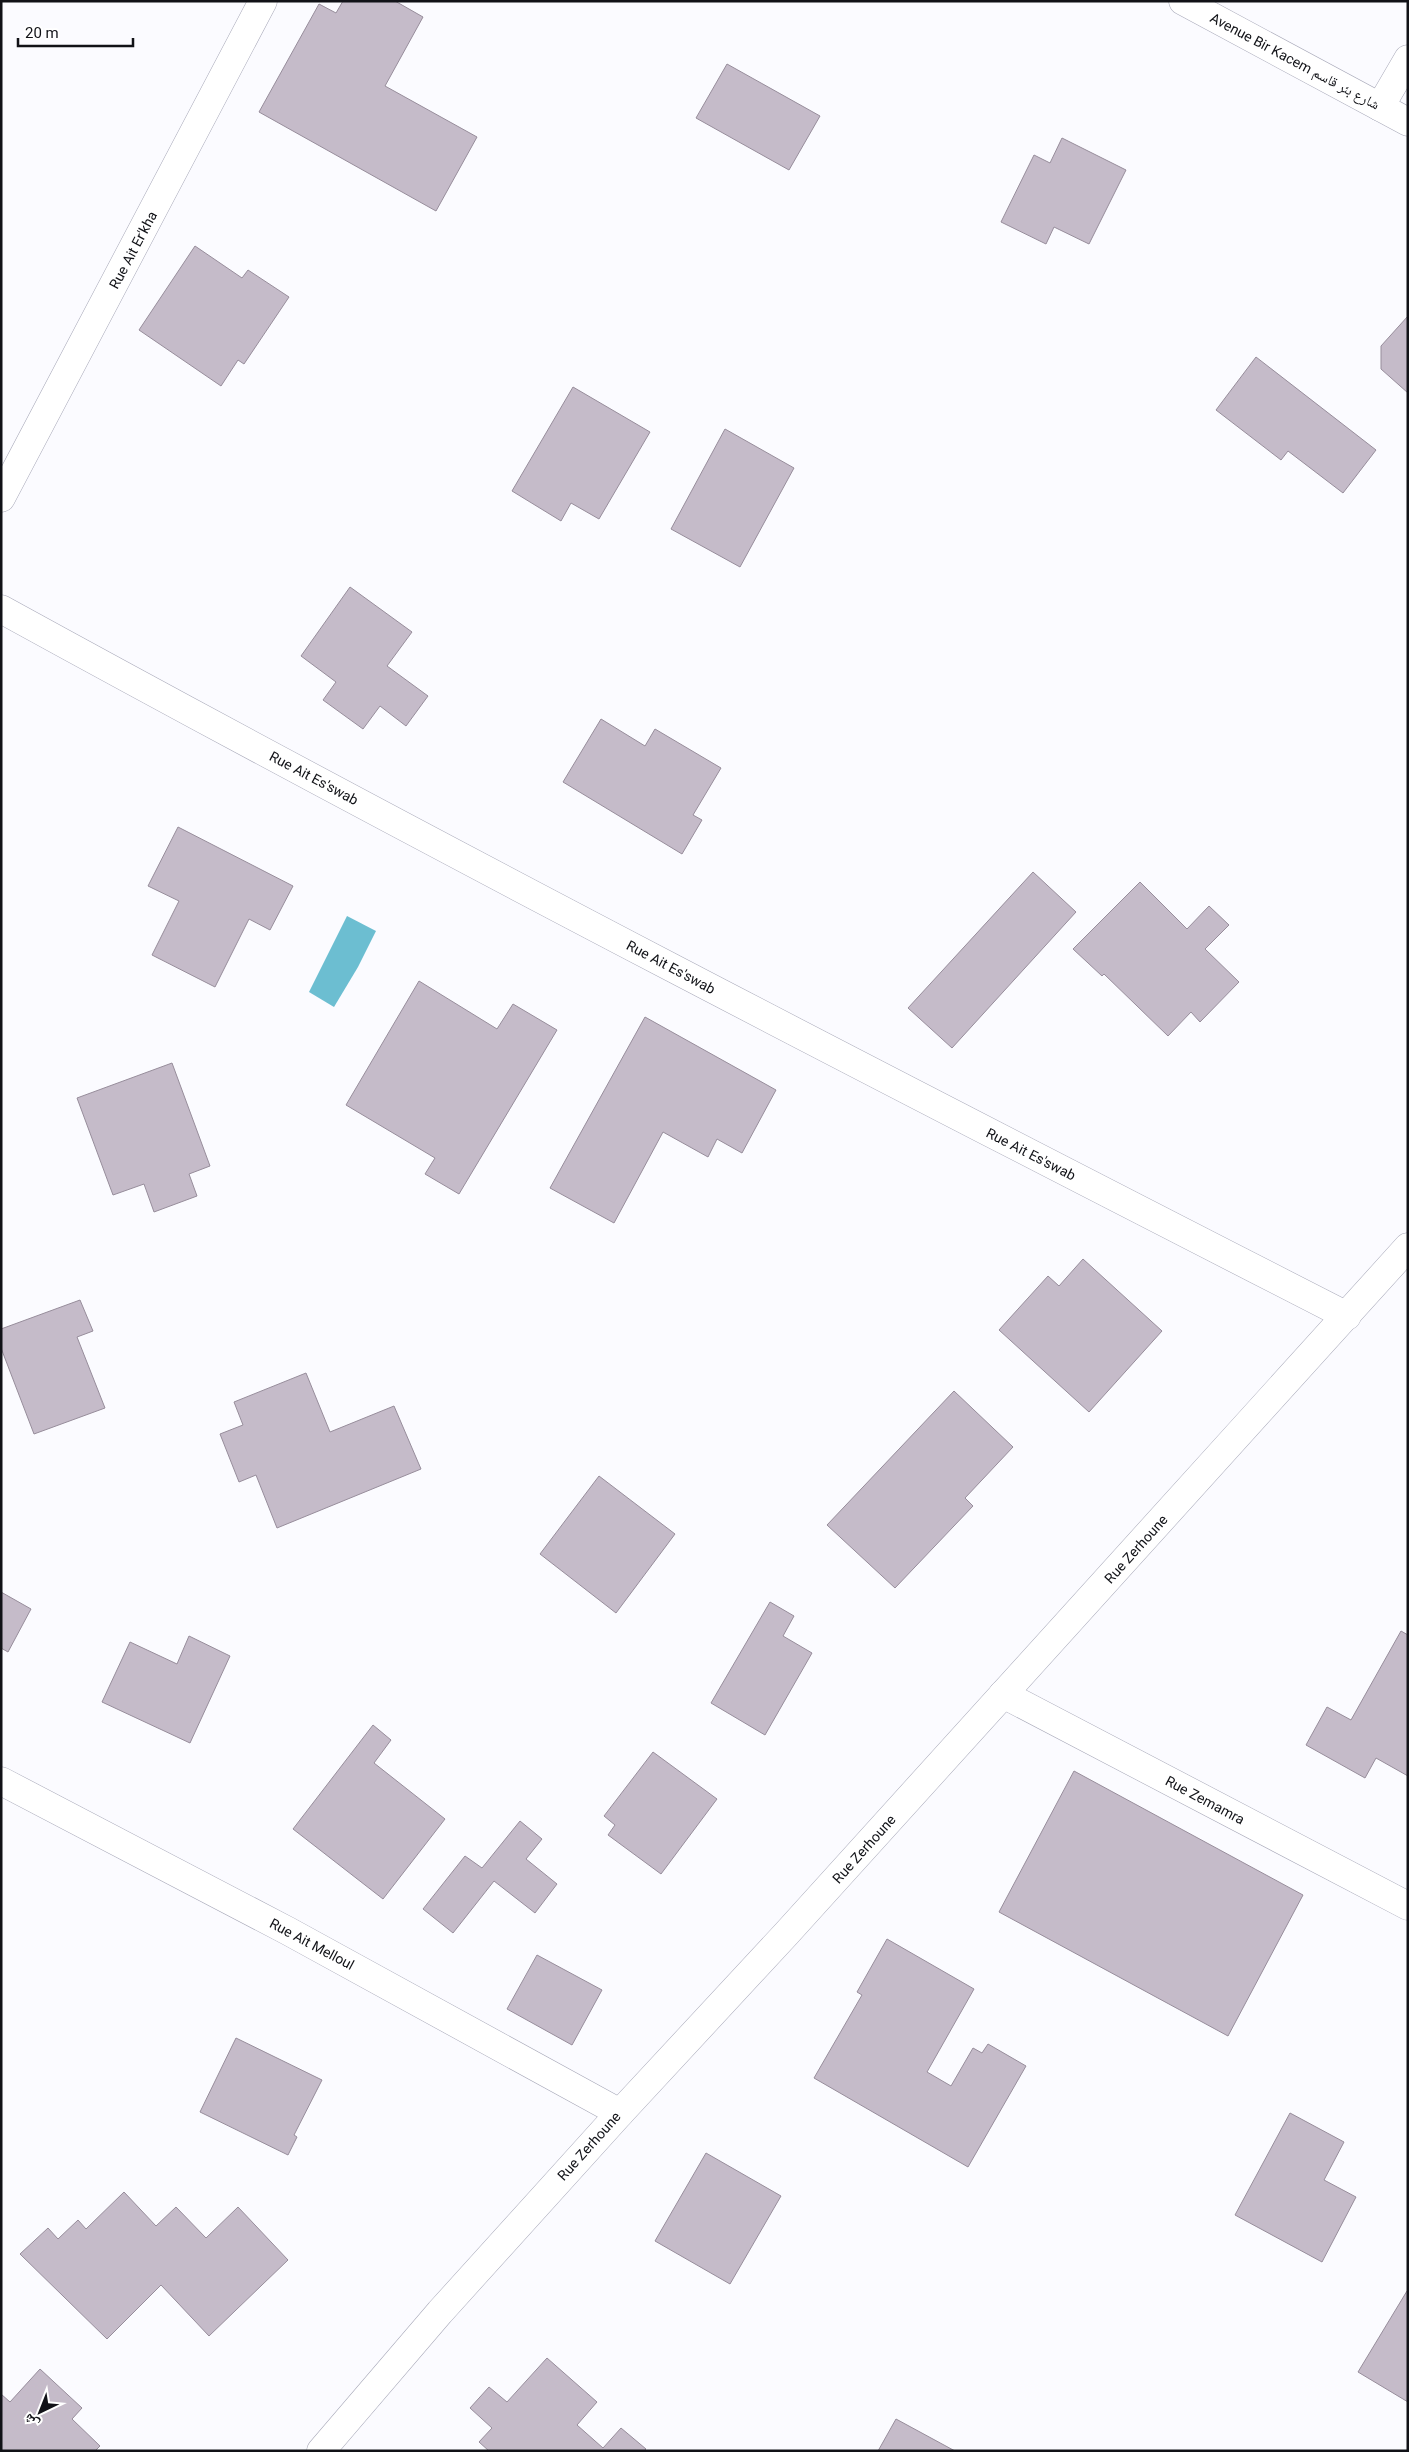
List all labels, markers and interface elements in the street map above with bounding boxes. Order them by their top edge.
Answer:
street label: Avenue Bir Kacem شارع بئر قاسم [1207,9,1382,114]
scale bar [18,15,132,47]
text: 20 m [25,24,59,42]
street label: Rue Ait Er'kha [106,208,160,292]
street label: Rue Ait Es'swab [267,748,361,808]
street label: Rue Ait Es'swab [624,937,718,997]
street label: Rue Ait Es'swab [984,1125,1078,1183]
street label: Rue Zerhoune [1101,1512,1171,1586]
street label: Rue Zemamra [1163,1772,1247,1828]
street label: Rue Zerhoune [829,1812,899,1886]
street label: Rue Ait Melloul [267,1915,357,1973]
street label: Rue Zerhoune [554,2109,624,2183]
north arrow [15,2387,65,2437]
text: ش [20,2410,43,2432]

